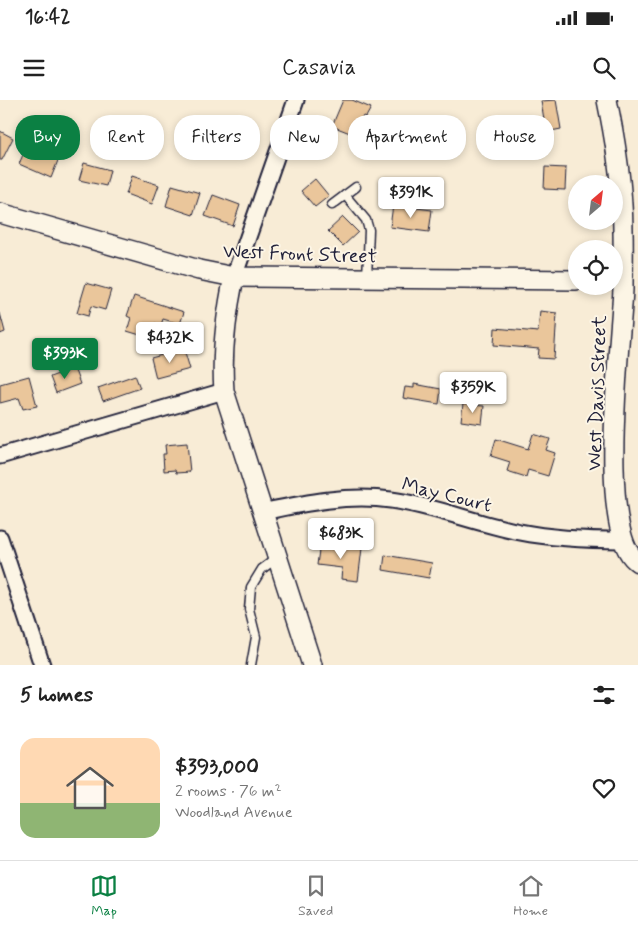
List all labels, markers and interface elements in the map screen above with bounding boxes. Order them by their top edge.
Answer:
text: 16:42 [25,5,70,30]
icon: menu [20,54,48,82]
text: Casavia [282,54,356,82]
icon: search [590,54,618,82]
chip: Buy [15,115,80,160]
chip: Rent [90,115,164,160]
chip: Filters [174,115,260,160]
chip: New [270,115,338,160]
chip: Apartment [348,115,466,160]
chip: House [476,115,554,160]
north arrow [568,175,622,230]
map controls [568,175,623,295]
pin: $391K [376,176,446,219]
text: $391K [389,182,433,203]
street label: West Front Street [222,238,377,271]
button: locate [568,240,623,295]
street label: West Davis Street [581,315,614,471]
pin: $432K [135,322,205,364]
text: $432K [147,327,193,348]
pin: $393K [30,338,100,380]
text: $393K [43,343,87,364]
pin: $359K [438,372,508,414]
text: $359K [451,377,495,398]
street label: May Court [399,471,495,520]
pin: $683K [306,518,376,560]
text: $683K [319,523,363,544]
text: 5 homes [20,681,93,709]
icon: filters [590,681,618,709]
text: $393,000 [175,753,259,781]
icon: home [60,758,120,818]
icon: heart [590,774,618,802]
text: 2 rooms · 76 m² [175,781,282,802]
text: Woodland Avenue [175,802,293,823]
tab: Map [90,872,118,920]
tab: Saved [298,872,333,920]
tab: Home [513,872,548,920]

